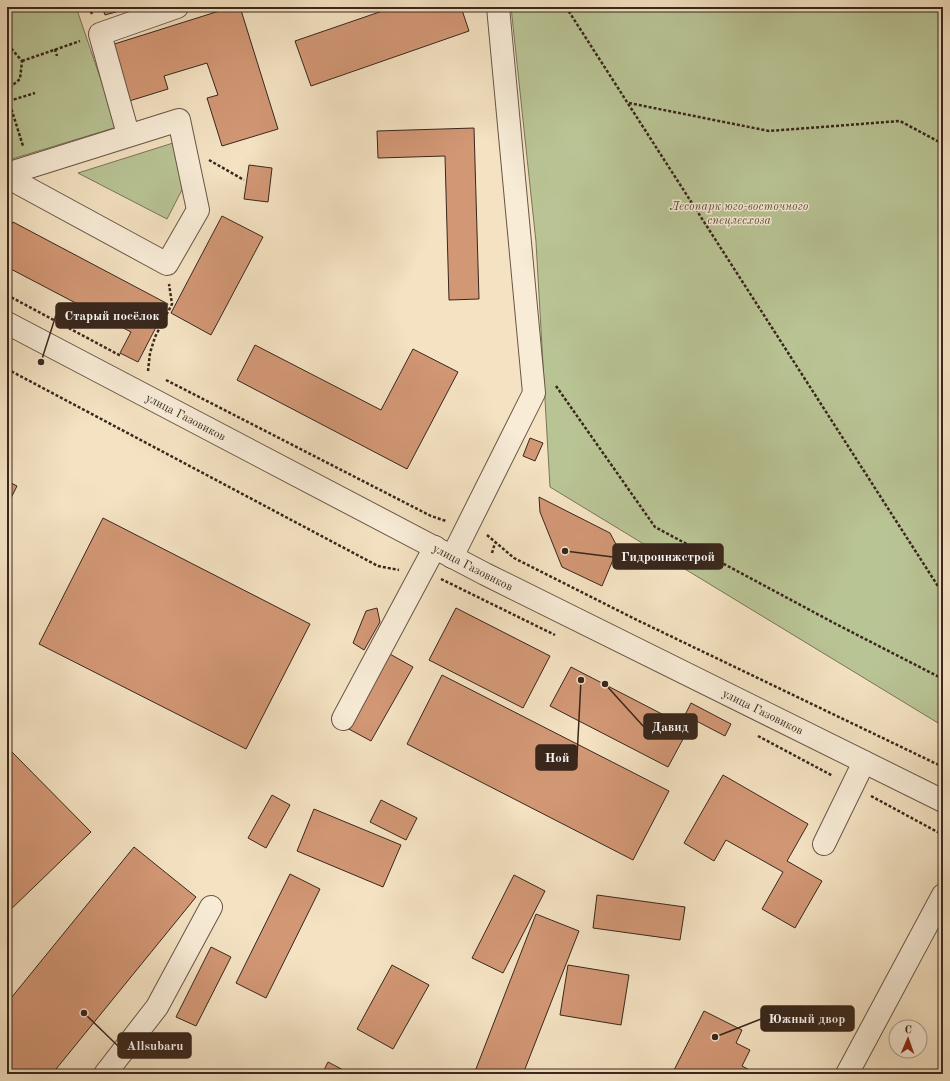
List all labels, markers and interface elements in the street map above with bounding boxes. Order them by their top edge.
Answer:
park label: Лесопарк юго-восточного спецлесхоза [670,201,809,227]
callout: Старый посёлок [56,303,167,328]
text: Старый посёлок [65,310,160,323]
street label: улица Газовиков [143,392,227,444]
street label: улица Газовиков [430,543,515,594]
callout: Гидроинжстрой [613,544,723,569]
text: Гидроинжстрой [621,551,715,564]
street label: улица Газовиков [720,688,805,738]
callout: Давид [644,714,697,739]
text: Давид [652,721,689,734]
callout: Ной [536,745,577,770]
text: Ной [545,752,569,765]
callout: Южный двор [761,1006,854,1031]
text: Южный двор [769,1013,845,1026]
north arrow [888,1019,928,1059]
text: С [904,1025,912,1036]
callout: Allsubaru [118,1033,191,1058]
text: Allsubaru [127,1040,183,1053]

